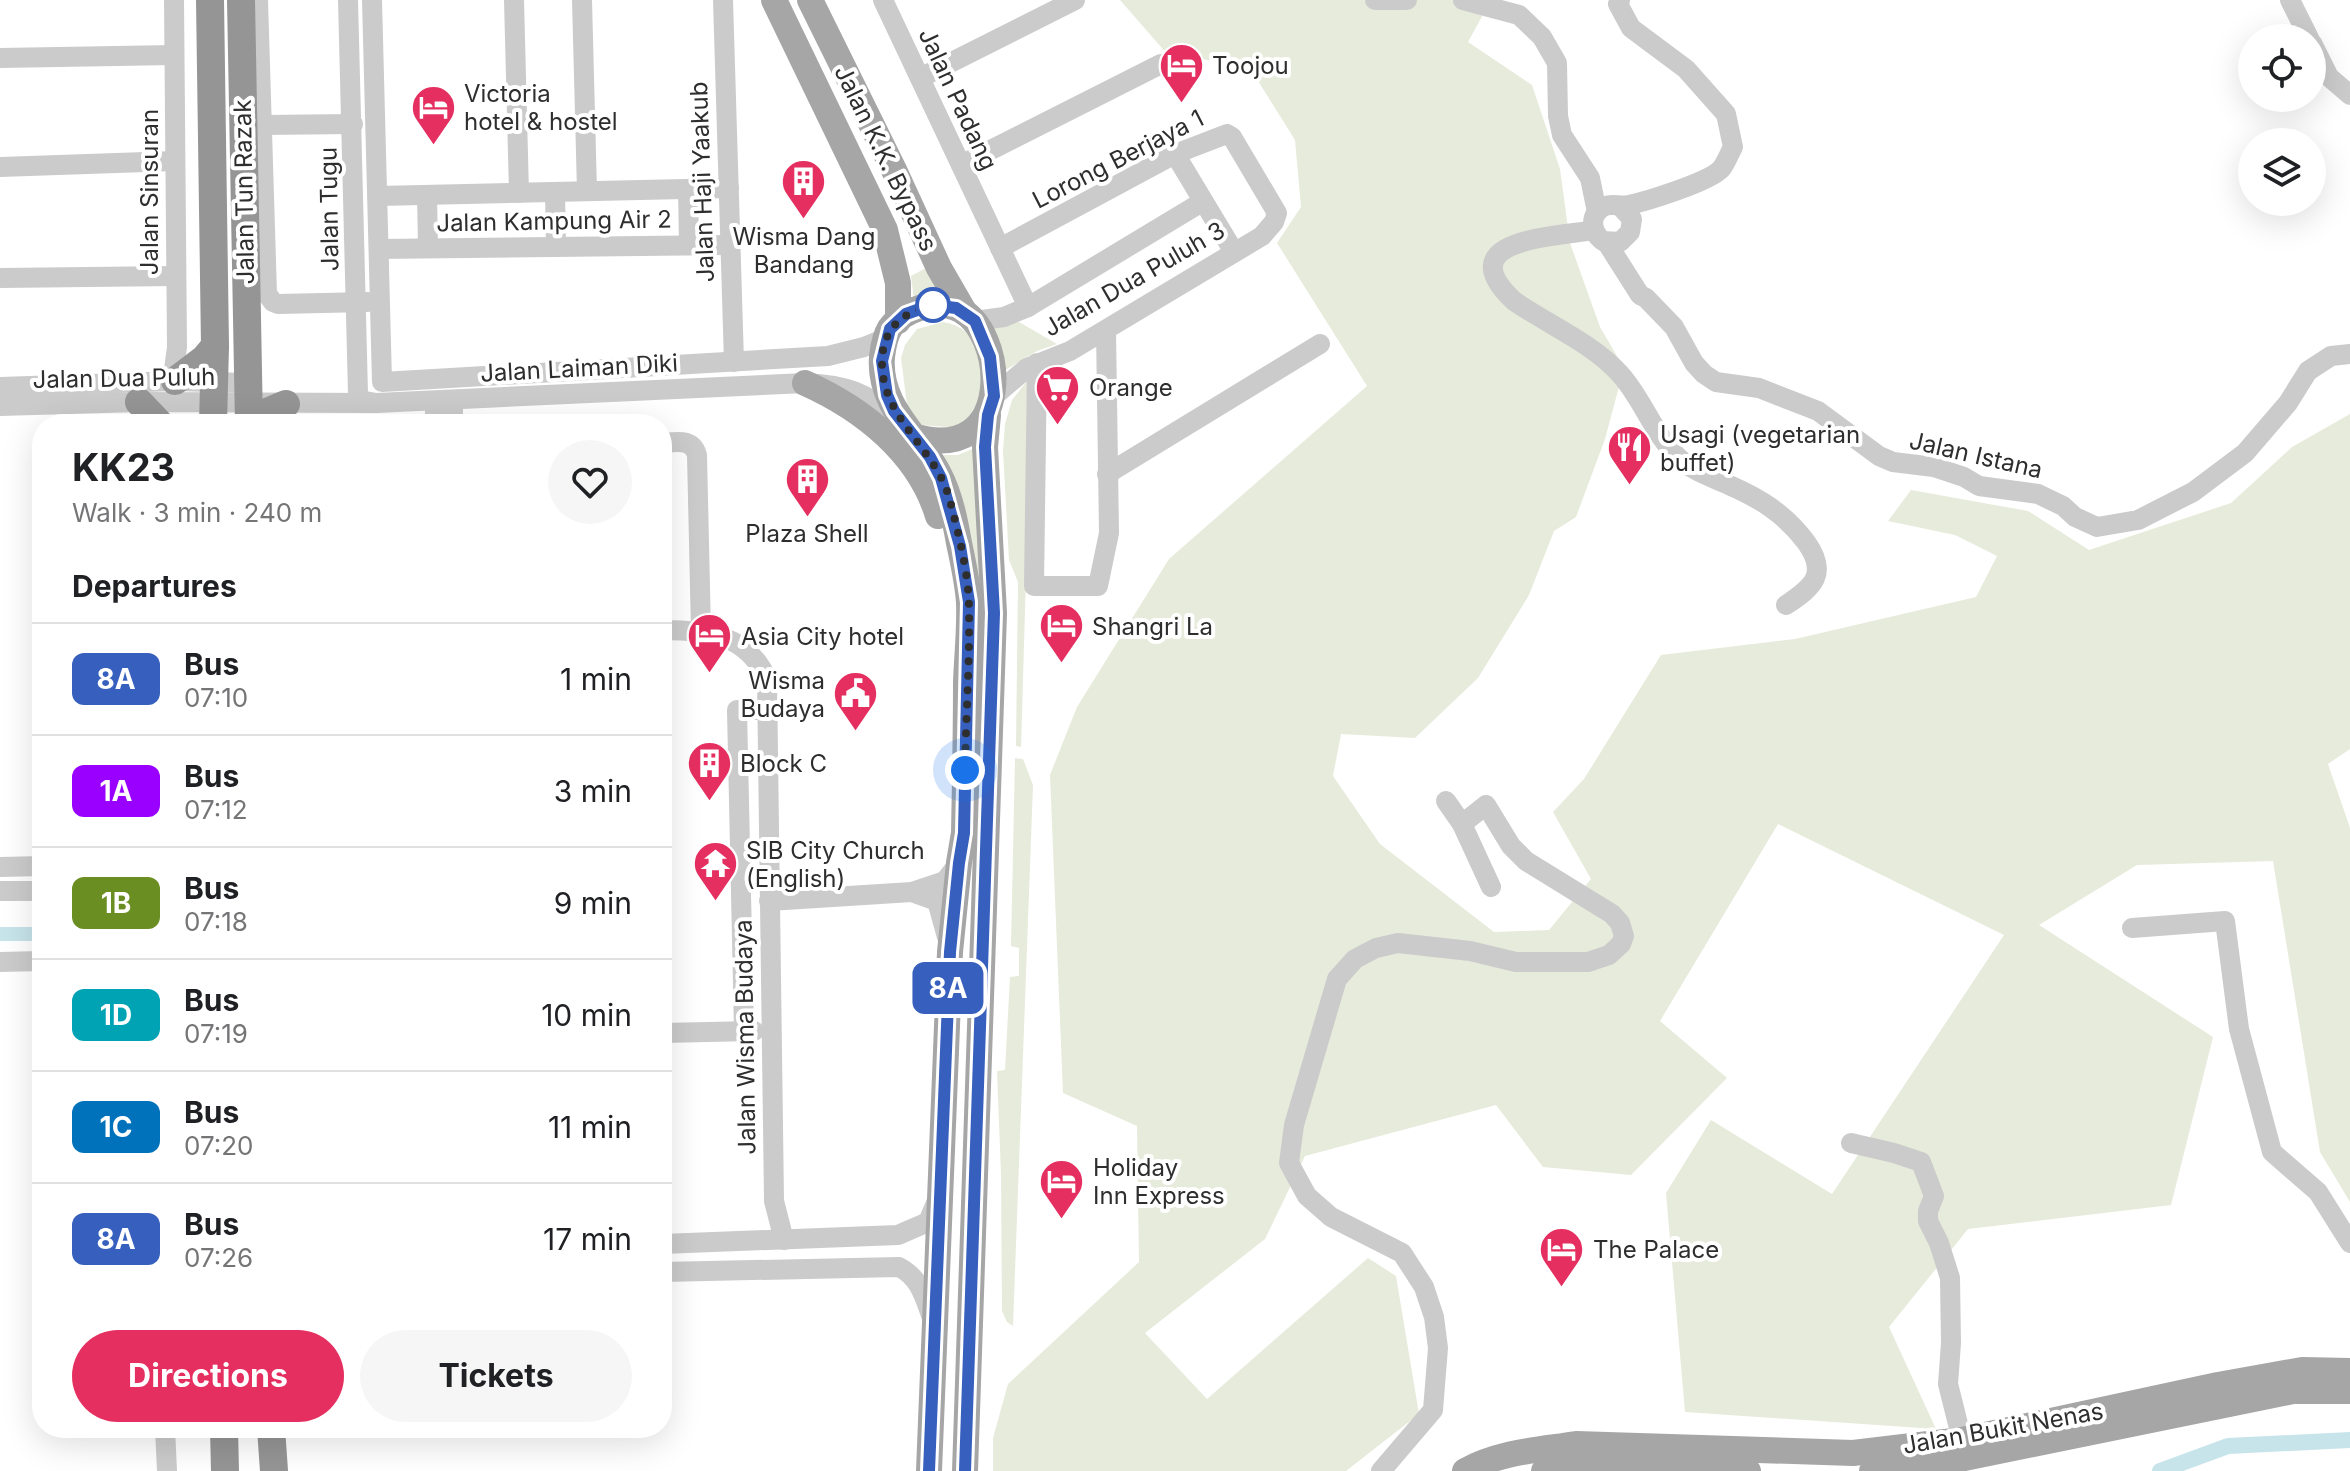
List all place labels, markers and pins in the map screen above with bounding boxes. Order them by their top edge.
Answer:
hotel icon: Toojou [1157,41,1205,104]
place label: Toojou [1212,51,1289,80]
place label: Victoria hotel & hostel [464,79,618,136]
hotel icon: Victoria hotel & hostel [409,83,457,146]
building icon: Wisma Dang Bandang [780,158,828,221]
place label: Wisma Dang Bandang [732,222,876,279]
unlabelled marker [916,288,950,322]
supermarket icon: Orange [1034,363,1082,426]
place label: Orange [1089,373,1173,402]
place label: Usagi (vegetarian buffet) [1660,420,1860,477]
restaurant icon: Usagi (vegetarian buffet) [1605,424,1653,487]
building icon: Plaza Shell [783,455,831,518]
place label: Plaza Shell [745,519,869,548]
hotel icon: Shangri La [1037,602,1085,665]
hotel icon: Asia City hotel [686,612,734,675]
place label: Shangri La [1092,612,1213,641]
place label: Asia City hotel [741,622,904,651]
place label: Wisma Budaya [740,666,825,723]
public building icon: Wisma Budaya [832,670,880,733]
building icon: Block C [685,739,733,802]
place label: Block C [740,749,827,778]
place label: SIB City Church (English) [746,836,925,893]
temple icon: SIB City Church (English) [691,840,739,903]
place label: Holiday Inn Express [1093,1153,1225,1210]
hotel icon: Holiday Inn Express [1038,1157,1086,1220]
hotel icon: The Palace [1538,1225,1586,1288]
place label: The Palace [1593,1235,1719,1264]

